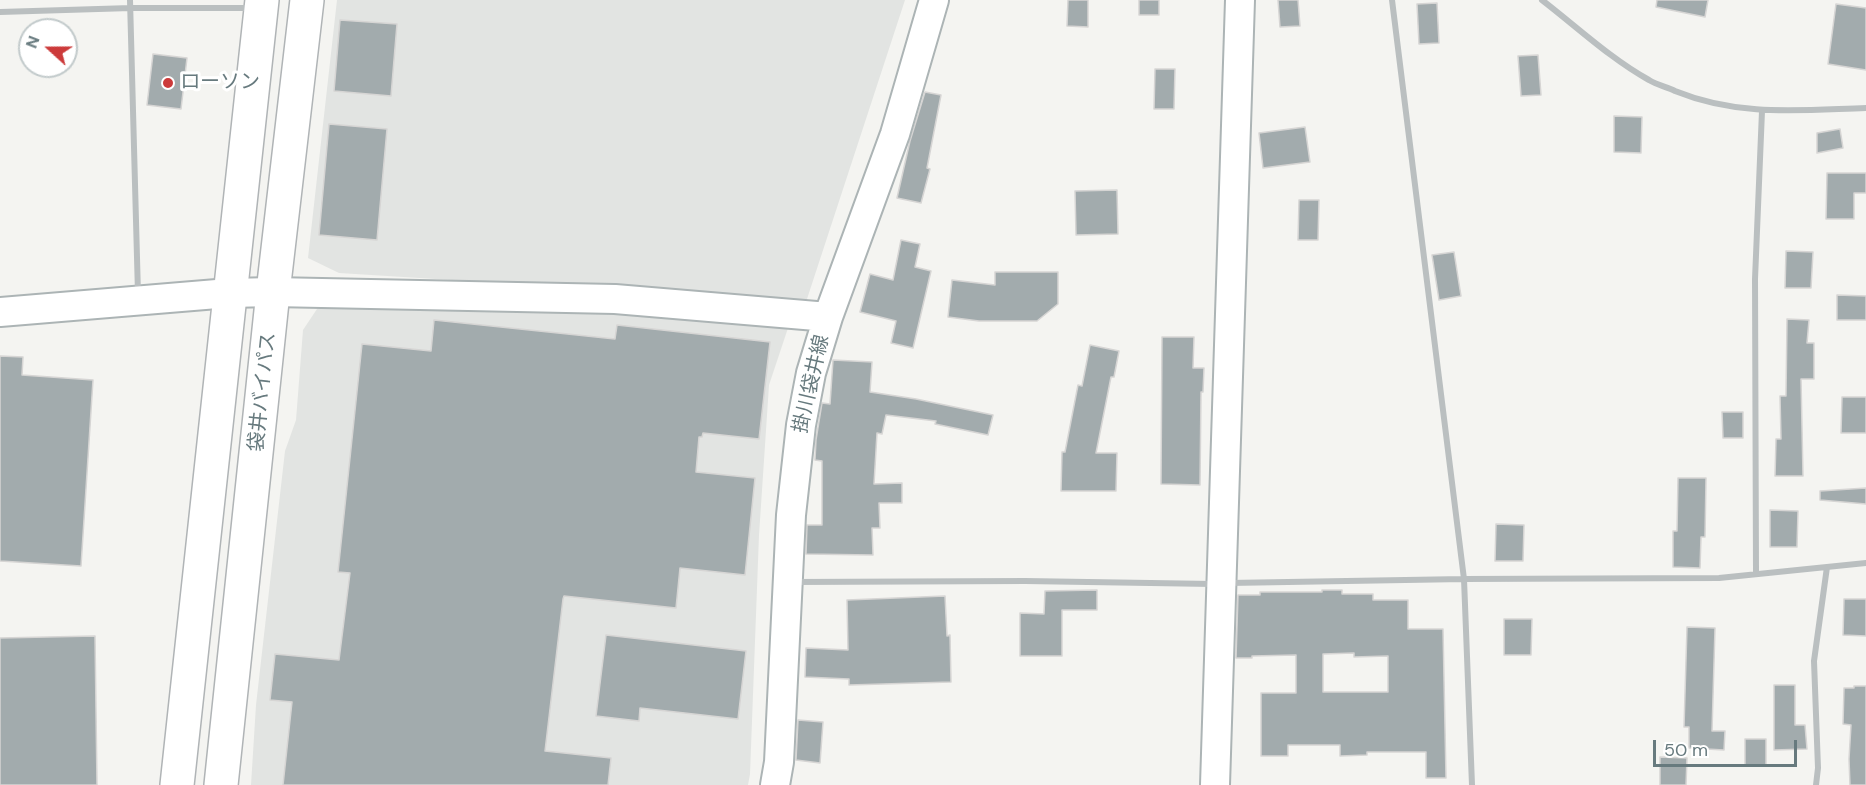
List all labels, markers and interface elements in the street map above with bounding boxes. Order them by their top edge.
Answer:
north arrow [18,18,78,78]
text: N [21,33,44,51]
place label: ローソン [180,71,260,95]
marker: ローソン [161,76,175,90]
street label: 袋井バイパス [245,331,281,453]
street label: 掛川袋井線 [789,333,835,435]
scale bar [1656,728,1800,766]
text: 50 m [1664,738,1708,762]

